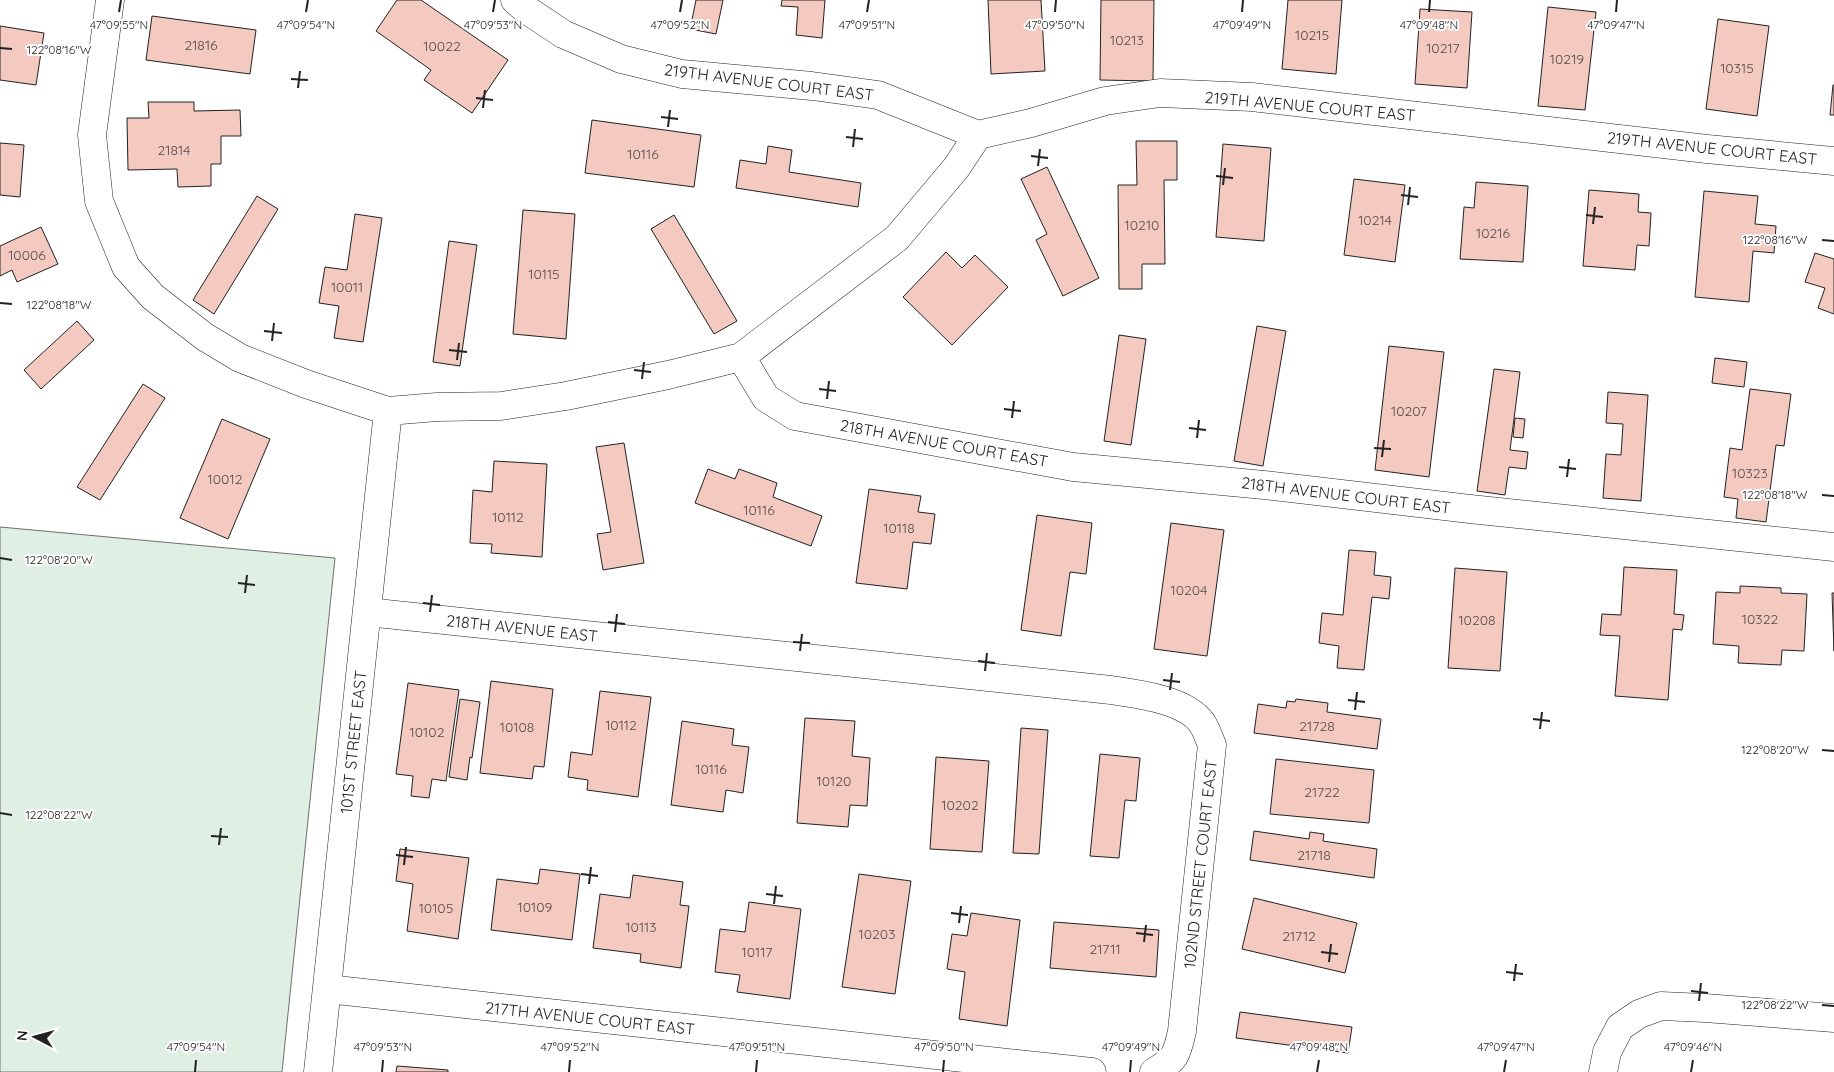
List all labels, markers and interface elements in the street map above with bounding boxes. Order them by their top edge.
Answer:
text: 47°09'55"N [90,17,148,32]
text: 47°09'54"N [277,17,335,32]
text: 47°09'53"N [464,17,522,32]
text: 47°09'52"N [651,17,709,32]
text: 47°09'51"N [839,17,895,32]
text: 47°09'50"N [1025,17,1085,32]
text: 47°09'49"N [1213,17,1271,32]
text: 47°09'48"N [1400,17,1458,32]
text: 47°09'47"N [1587,17,1645,32]
house number: 10215 [1295,26,1329,44]
house number: 10213 [1110,31,1144,49]
house number: 21816 [184,36,218,54]
house number: 10022 [423,37,461,55]
house number: 10217 [1426,39,1460,57]
text: 122°08'16"W [27,42,92,57]
house number: 10219 [1550,50,1584,68]
street label: 219TH AVENUE COURT EAST [663,59,875,105]
house number: 10315 [1720,59,1754,77]
street label: 219TH AVENUE COURT EAST [1204,87,1416,125]
street label: 219TH AVENUE COURT EAST [1606,127,1818,169]
house number: 21814 [158,141,190,159]
house number: 10116 [627,145,659,163]
house number: 10214 [1358,211,1392,229]
house number: 10210 [1125,216,1159,234]
house number: 10216 [1476,224,1510,242]
text: 122°08'16"W [1743,232,1808,247]
house number: 10006 [8,246,46,264]
house number: 10115 [528,265,560,283]
house number: 10011 [331,278,363,296]
text: 122°08'18"W [27,297,92,312]
house number: 10207 [1391,402,1427,420]
street label: 218TH AVENUE COURT EAST [838,415,1050,471]
house number: 10323 [1732,464,1768,482]
house number: 10012 [208,470,243,488]
street label: 218TH AVENUE COURT EAST [1240,472,1452,518]
text: 122°08'18"W [1743,487,1808,502]
house number: 10116 [743,501,775,519]
house number: 10112 [492,508,524,526]
house number: 10118 [883,519,915,537]
text: 122°08'20"W [25,552,93,567]
house number: 10204 [1171,581,1207,599]
street label: 218TH AVENUE EAST [445,610,599,646]
house number: 10322 [1742,610,1778,628]
house number: 10208 [1458,611,1496,629]
street label: 101ST STREET EAST [336,669,371,815]
house number: 10112 [605,716,637,734]
house number: 21728 [1299,717,1335,735]
house number: 10108 [500,718,534,736]
house number: 10102 [410,723,445,741]
text: 122°08'20"W [1741,742,1809,757]
street label: 102ND STREET COURT EAST [1179,758,1221,970]
house number: 10116 [695,760,727,778]
house number: 10120 [817,772,851,790]
house number: 21722 [1304,783,1340,801]
house number: 10202 [941,796,979,814]
text: 122°08'22"W [25,807,93,822]
house number: 21718 [1297,846,1331,864]
house number: 10109 [518,898,553,916]
house number: 10105 [419,899,453,917]
house number: 10113 [625,918,657,936]
house number: 10203 [859,925,895,943]
house number: 21712 [1282,927,1316,945]
house number: 21711 [1089,940,1121,958]
house number: 10117 [741,943,773,961]
street label: 217TH AVENUE COURT EAST [484,997,696,1039]
text: 122°08'22"W [1741,997,1809,1012]
north arrow [10,1012,60,1062]
text: N [13,1030,32,1042]
text: 47°09'54"N [167,1039,225,1054]
text: 47°09'53"N [354,1039,412,1054]
text: 47°09'52"N [541,1039,599,1054]
text: 47°09'51"N [729,1039,785,1054]
text: 47°09'50"N [914,1039,974,1054]
text: 47°09'49"N [1102,1039,1160,1054]
text: 47°09'48"N [1290,1039,1348,1054]
text: 47°09'47"N [1477,1039,1535,1054]
text: 47°09'46"N [1664,1039,1722,1054]

